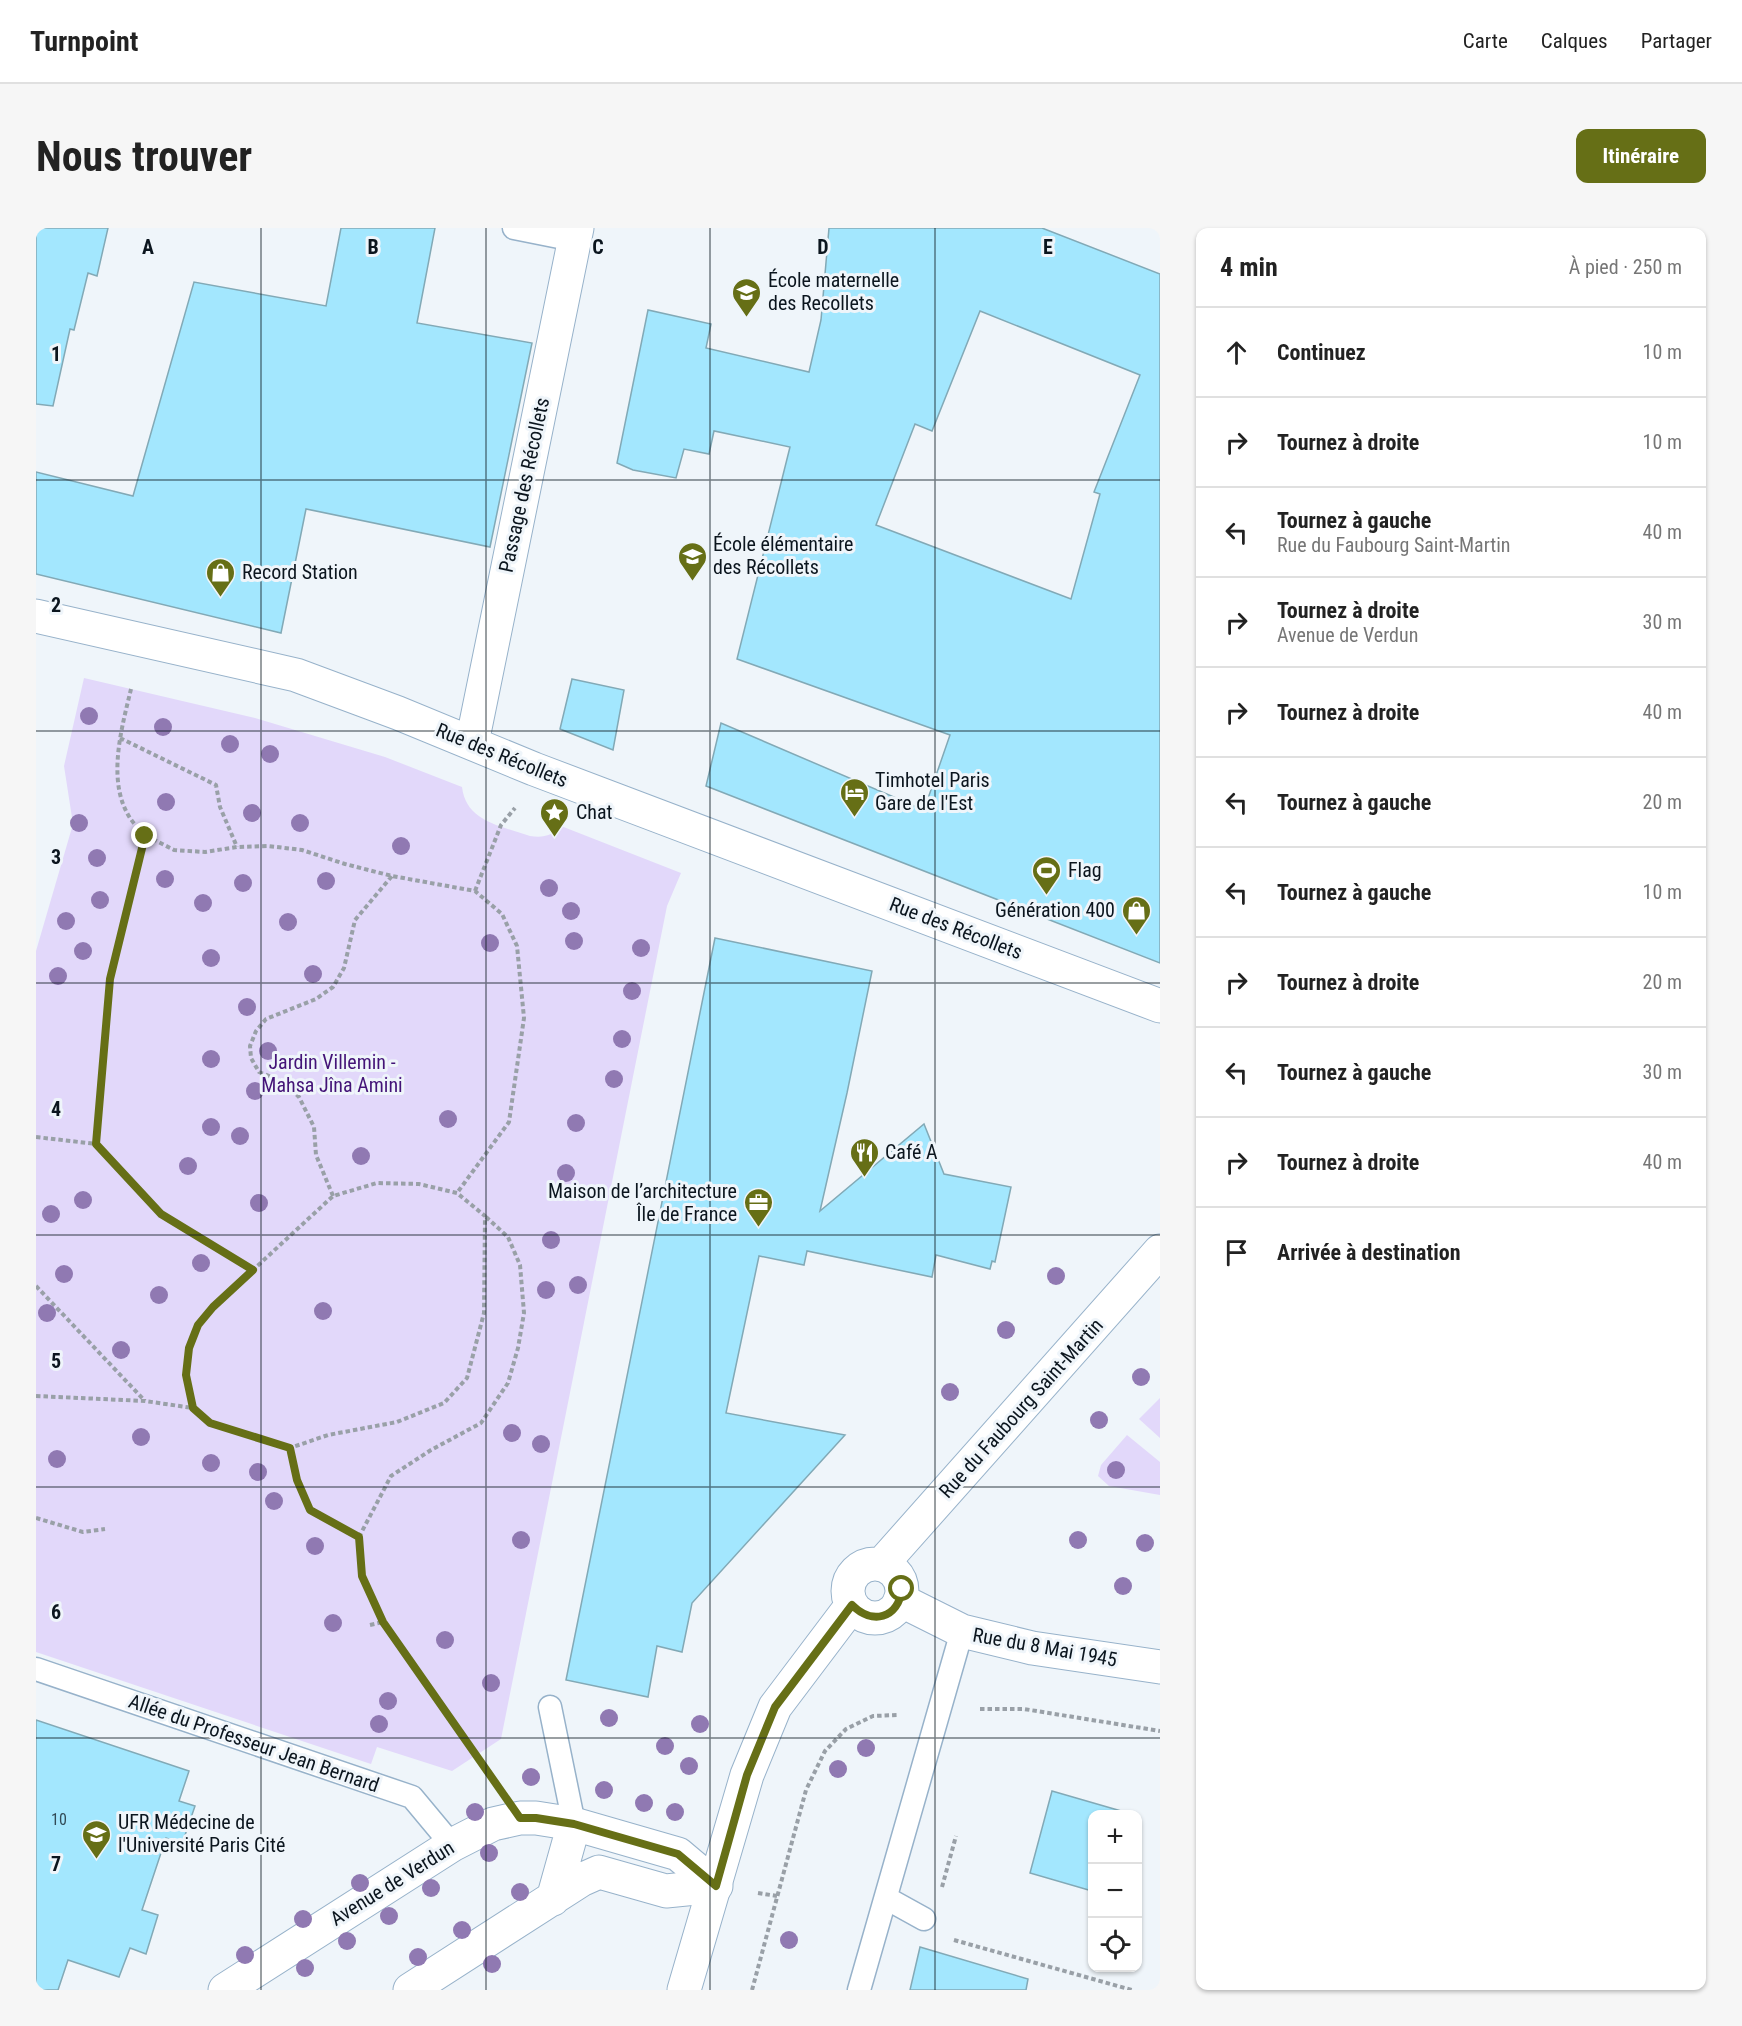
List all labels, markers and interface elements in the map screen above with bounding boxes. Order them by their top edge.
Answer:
text: Turnpoint [30,25,138,58]
text: Carte [1463,29,1508,53]
text: Calques [1541,29,1608,53]
text: Partager [1641,29,1712,53]
button: Itinéraire [1576,129,1706,183]
text: Nous trouver [36,132,252,181]
text: A [142,235,154,259]
text: B [367,235,379,259]
text: C [592,235,604,259]
text: D [817,235,829,259]
text: E [1043,235,1053,259]
text: 4 min [1220,252,1278,282]
text: À pied · 250 m [1569,255,1682,279]
place label: École maternelle des Recollets [768,268,899,315]
school or university icon: École maternelle des Recollets [731,276,763,318]
icon: ahead [1220,336,1253,369]
text: Continuez [1277,340,1366,365]
text: 10 m [1643,340,1682,364]
text: 1 [51,342,61,366]
street label: Passage des Récollets [494,395,554,575]
icon: right [1220,426,1253,459]
text: Tournez à droite [1277,430,1419,455]
text: 10 m [1643,430,1682,454]
text: Tournez à gauche [1277,508,1431,533]
icon: left [1220,516,1253,549]
text: 40 m [1643,520,1682,544]
place label: École élémentaire des Récollets [713,532,853,579]
text: Rue du Faubourg Saint-Martin [1277,533,1510,557]
school or university icon: École élémentaire des Récollets [676,540,708,582]
shop icon: Record Station [205,556,237,598]
place label: Record Station [242,560,358,584]
text: 2 [51,593,61,617]
text: Tournez à droite [1277,598,1419,623]
icon: right [1220,606,1253,639]
text: 30 m [1643,610,1682,634]
text: Avenue de Verdun [1277,623,1418,647]
icon: right [1220,696,1253,729]
text: Tournez à droite [1277,700,1419,725]
text: 40 m [1643,700,1682,724]
street label: Rue des Récollets [433,718,571,792]
place label: Timhotel Paris Gare de l'Est [875,768,990,815]
hotel icon: Timhotel Paris Gare de l'Est [838,776,870,818]
icon: left [1220,786,1253,819]
text: Tournez à gauche [1277,790,1431,815]
text: 20 m [1643,790,1682,814]
place icon: Chat [539,796,571,838]
place label: Chat [576,800,613,824]
route end [131,822,157,848]
text: 3 [51,845,61,869]
sports icon: Flag [1031,854,1063,896]
place label: Flag [1068,858,1102,882]
icon: left [1220,876,1253,909]
text: Tournez à gauche [1277,880,1431,905]
text: 10 m [1643,880,1682,904]
street label: Rue des Récollets [886,892,1026,964]
shop icon: Génération 400 [1120,894,1152,936]
place label: Génération 400 [995,898,1115,922]
icon: right [1220,966,1253,999]
text: Tournez à droite [1277,970,1419,995]
text: 20 m [1643,970,1682,994]
park label: Jardin Villemin - Mahsa Jîna Amini [261,1050,403,1097]
icon: left [1220,1056,1253,1089]
text: Tournez à gauche [1277,1060,1431,1085]
text: 30 m [1643,1060,1682,1084]
text: 4 [51,1097,61,1121]
restaurant icon: Café A [848,1136,880,1178]
place label: Café A [885,1140,938,1164]
icon: right [1220,1146,1253,1179]
text: Tournez à droite [1277,1150,1419,1175]
text: 40 m [1643,1150,1682,1174]
place label: Maison de l’architecture Île de France [548,1179,737,1226]
office icon: Maison de l’architecture Île de France [742,1186,774,1228]
icon: arrive [1220,1236,1253,1269]
text: Arrivée à destination [1277,1240,1461,1265]
street label: Rue du Faubourg Saint-Martin [934,1313,1108,1503]
text: 5 [51,1349,61,1373]
route start [888,1575,914,1601]
text: 6 [51,1600,61,1624]
street label: Rue du 8 Mai 1945 [971,1622,1119,1672]
street label: Allée du Professeur Jean Bernard [126,1689,382,1797]
house number: 10 [51,1810,67,1829]
place label: UFR Médecine de l'Université Paris Cité [118,1810,285,1857]
map controls [1088,1810,1142,1972]
button: + [1088,1810,1142,1864]
school or university icon: UFR Médecine de l'Université Paris Cité [81,1818,113,1860]
street label: Avenue de Verdun [326,1835,458,1931]
text: 7 [51,1852,61,1876]
button: − [1088,1864,1142,1918]
button: locate [1088,1918,1142,1972]

